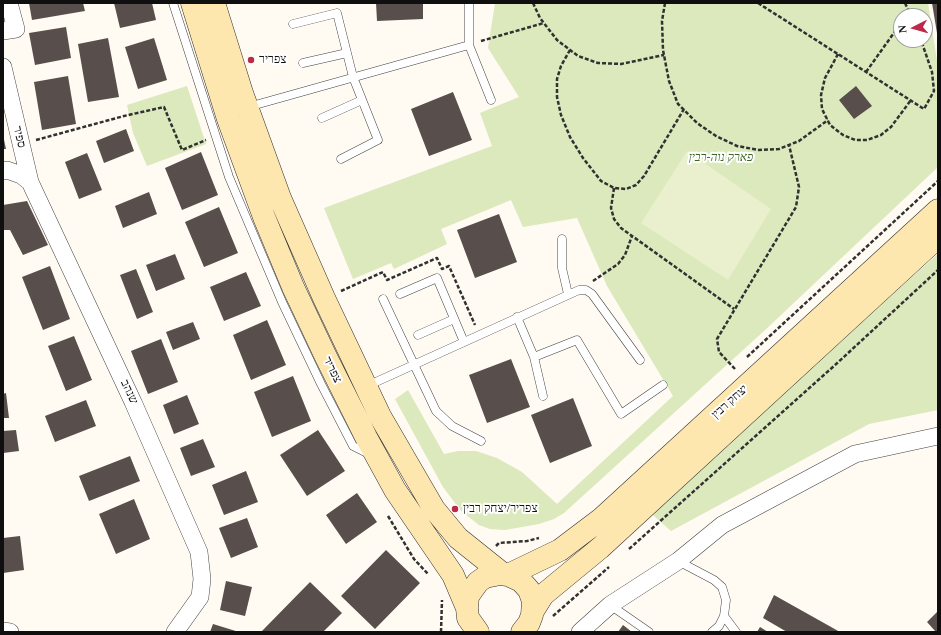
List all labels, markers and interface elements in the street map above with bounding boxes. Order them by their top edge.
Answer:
north arrow [893,8,933,48]
text: N [896,25,908,34]
place label: צפריר [259,53,287,67]
marker: צפריר [246,55,256,65]
street label: ספיר [9,125,29,149]
park label: פארק נוה-רבין [689,151,753,165]
street label: צפריר [319,354,345,386]
street label: שנהב [117,378,141,406]
street label: יצחק רבין [709,382,751,422]
place label: צפריר/יצחק רבין [463,502,538,516]
marker: צפריר/יצחק רבין [450,504,460,514]

